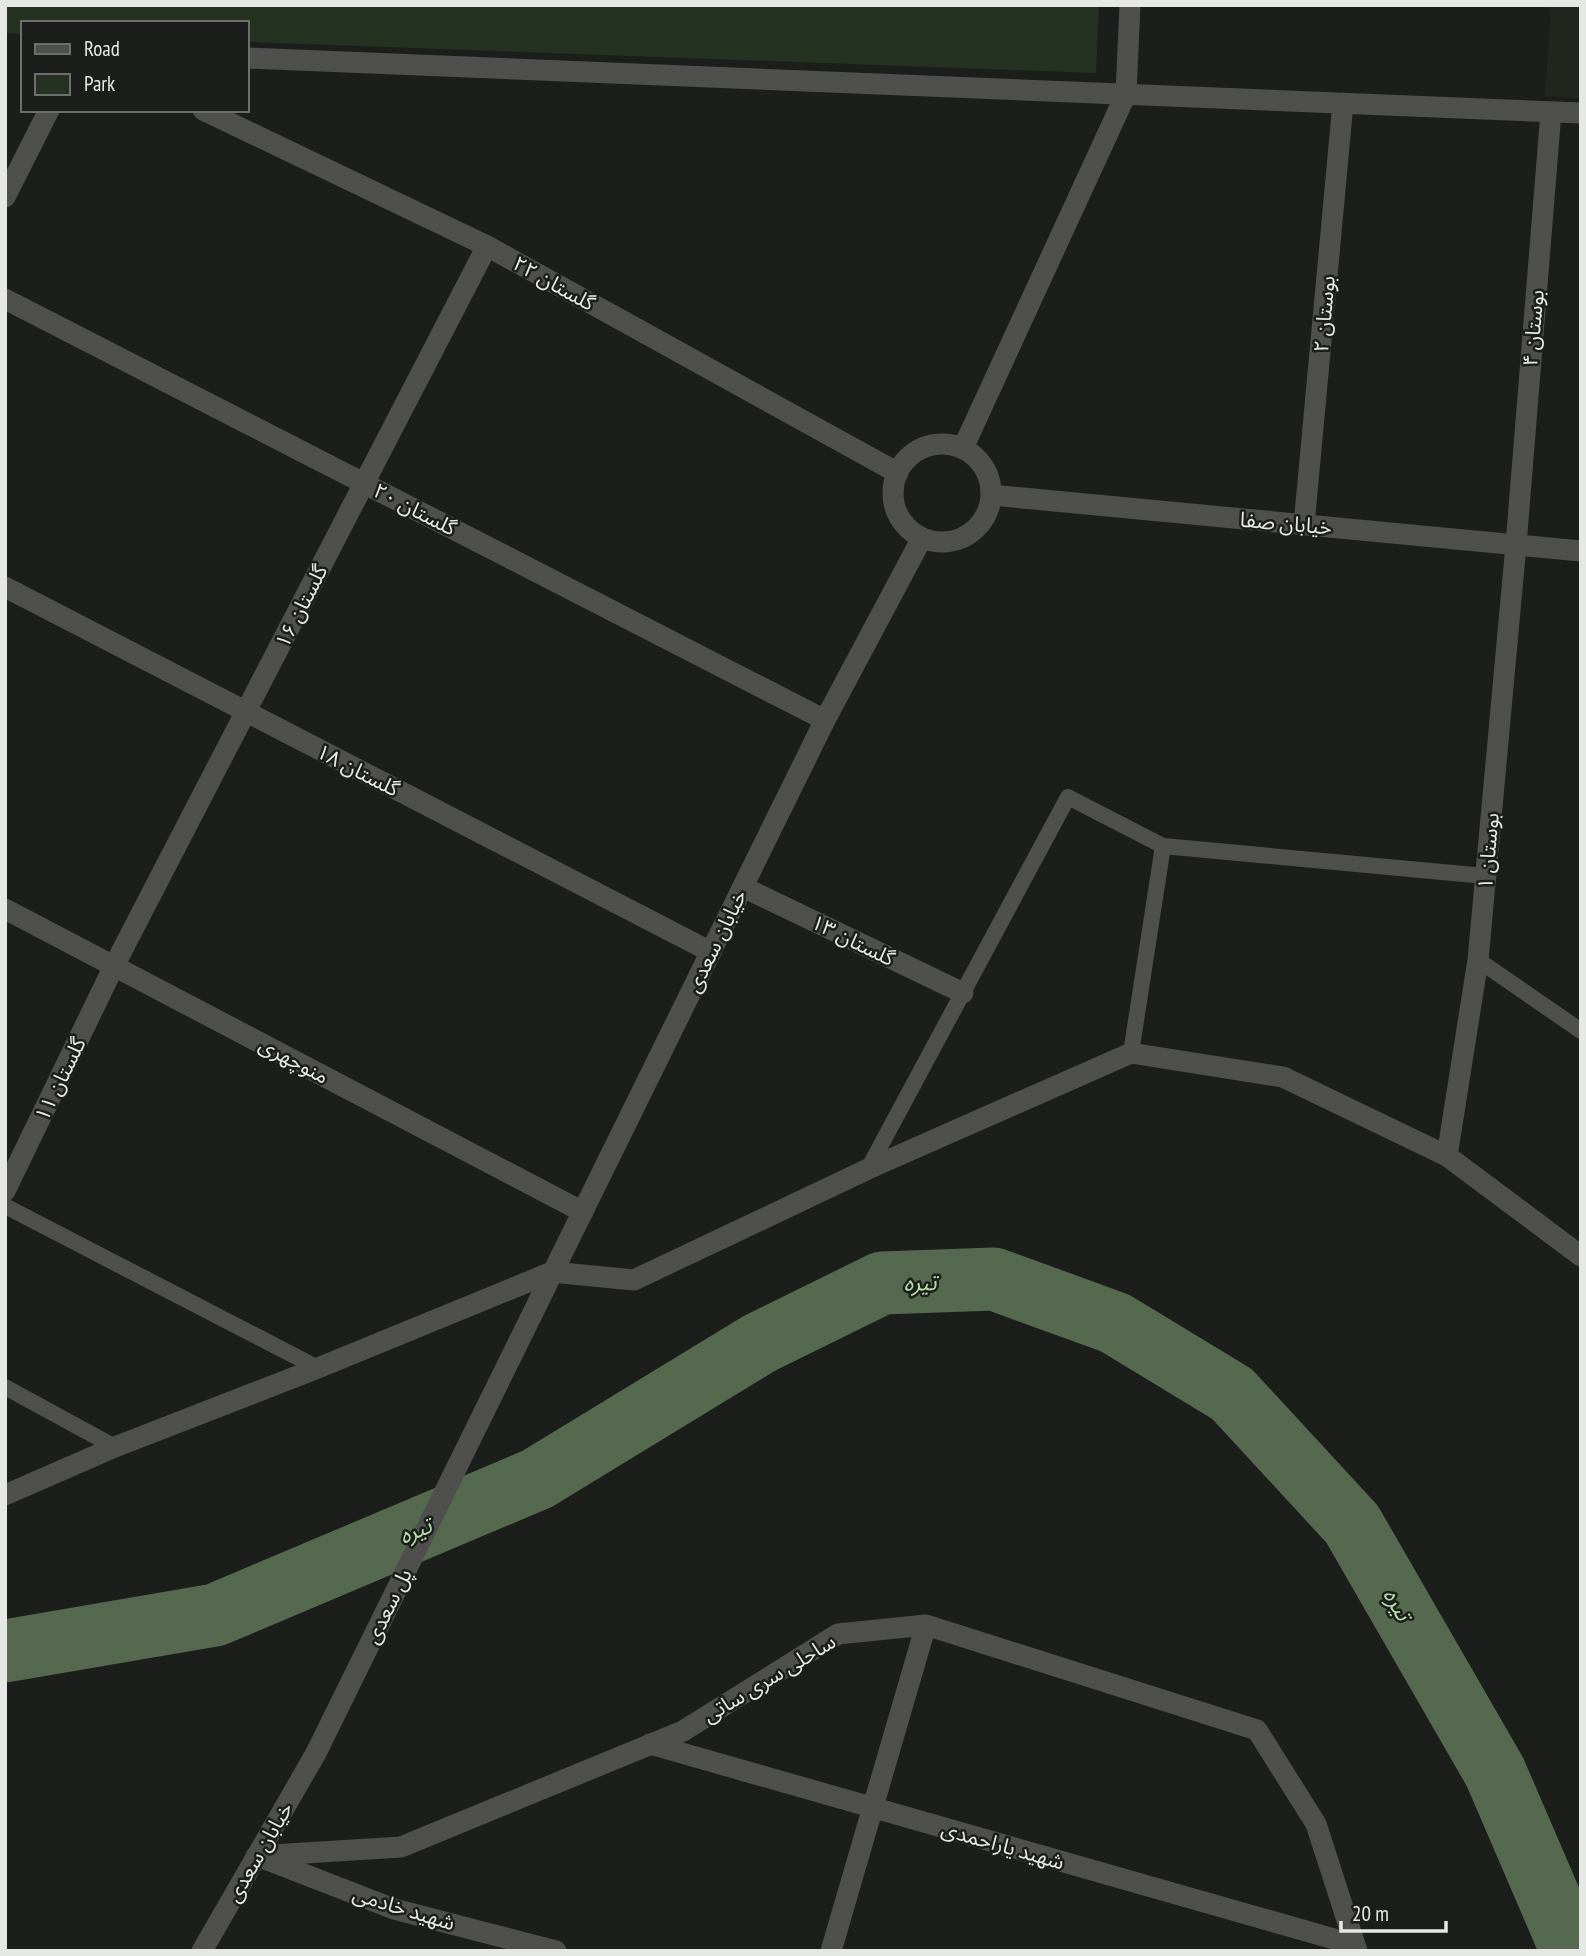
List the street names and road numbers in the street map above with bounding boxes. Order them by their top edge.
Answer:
street label: گلستان ۲۲ [508,249,600,317]
street label: بوستان ۲ [1307,275,1341,353]
street label: بوستان ۴ [1516,289,1550,367]
street label: گلستان ۲۰ [369,477,461,542]
street label: خیابان صفا [1239,506,1333,540]
street label: گلستان ۱۶ [269,560,334,652]
street label: گلستان ۱۸ [312,738,404,803]
street label: بوستان ۱ [1471,812,1505,890]
street label: خیابان سعدی [679,885,753,997]
street label: گلستان ۱۳ [807,908,899,972]
street label: منوچهری [254,1030,334,1090]
street label: گلستان ۱۱ [28,1033,92,1125]
street label: پل سعدی [358,1564,418,1648]
street label: ساحلی سری ساتی [697,1628,841,1728]
street label: خیابان سعدی [219,1797,299,1907]
street label: شهید یاراحمدی [938,1815,1068,1875]
street label: شهید خادمی [350,1880,458,1936]

